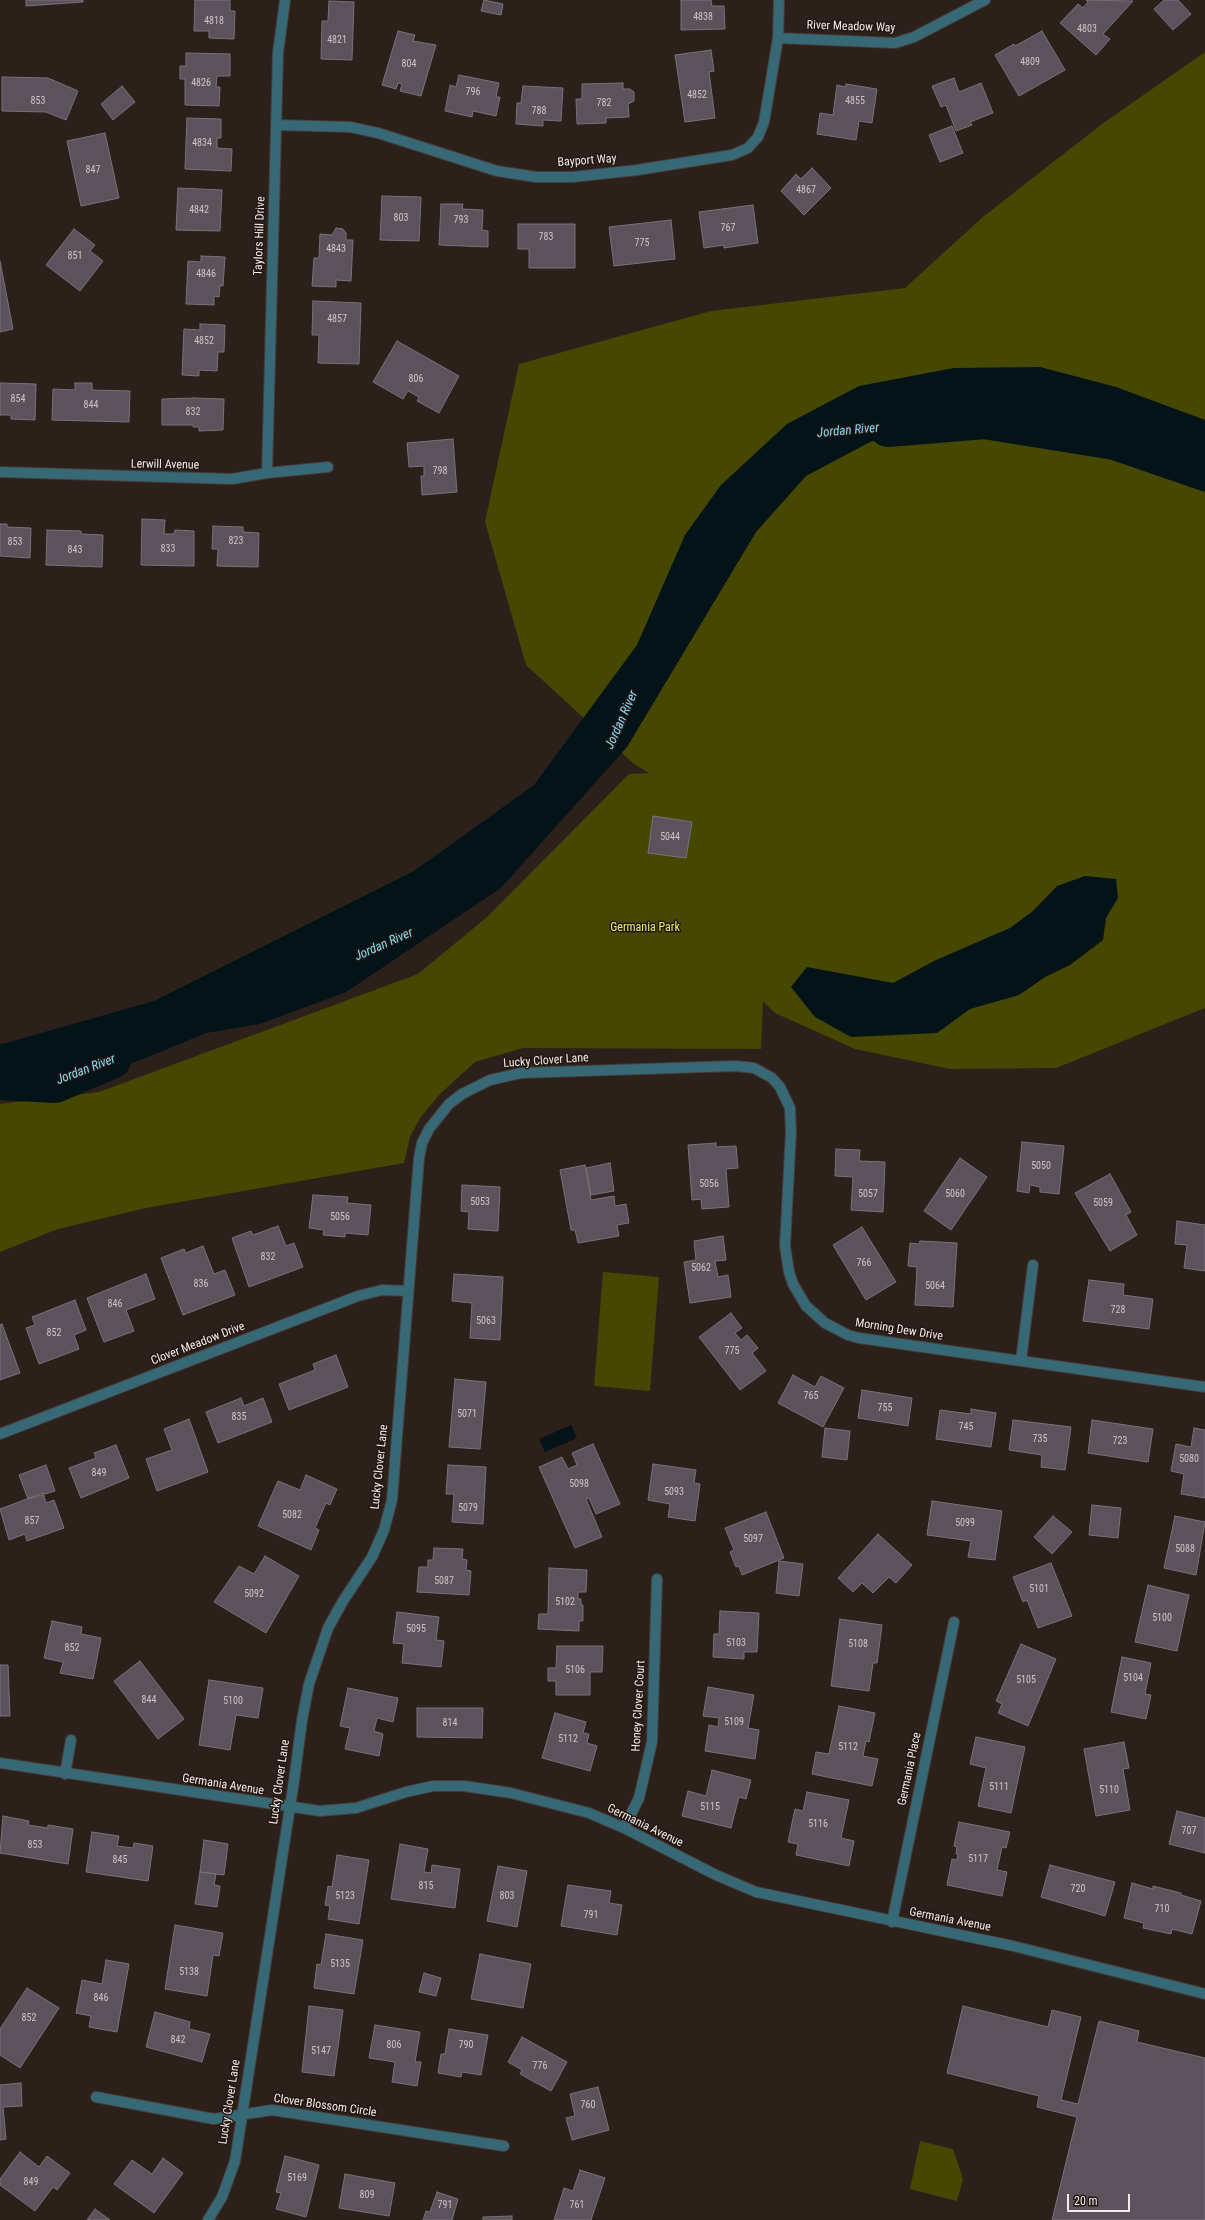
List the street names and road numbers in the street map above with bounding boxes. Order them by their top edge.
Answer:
street label: River Meadow Way [806,18,896,36]
street label: Bayport Way [557,152,617,170]
street label: Taylors Hill Drive [251,196,269,276]
street label: Lerwill Avenue [131,457,199,473]
street label: Lucky Clover Lane [503,1051,589,1071]
street label: Morning Dew Drive [854,1316,944,1344]
street label: Clover Meadow Drive [149,1319,247,1369]
street label: Lucky Clover Lane [368,1424,392,1510]
street label: Honey Clover Court [629,1660,649,1752]
street label: Germania Place [895,1731,925,1807]
street label: Lucky Clover Lane [267,1739,293,1825]
street label: Germania Avenue [181,1771,265,1799]
street label: Germania Avenue [605,1801,685,1851]
street label: Germania Avenue [908,1905,992,1935]
street label: Lucky Clover Lane [216,2059,244,2145]
street label: Clover Blossom Circle [273,2092,377,2120]

